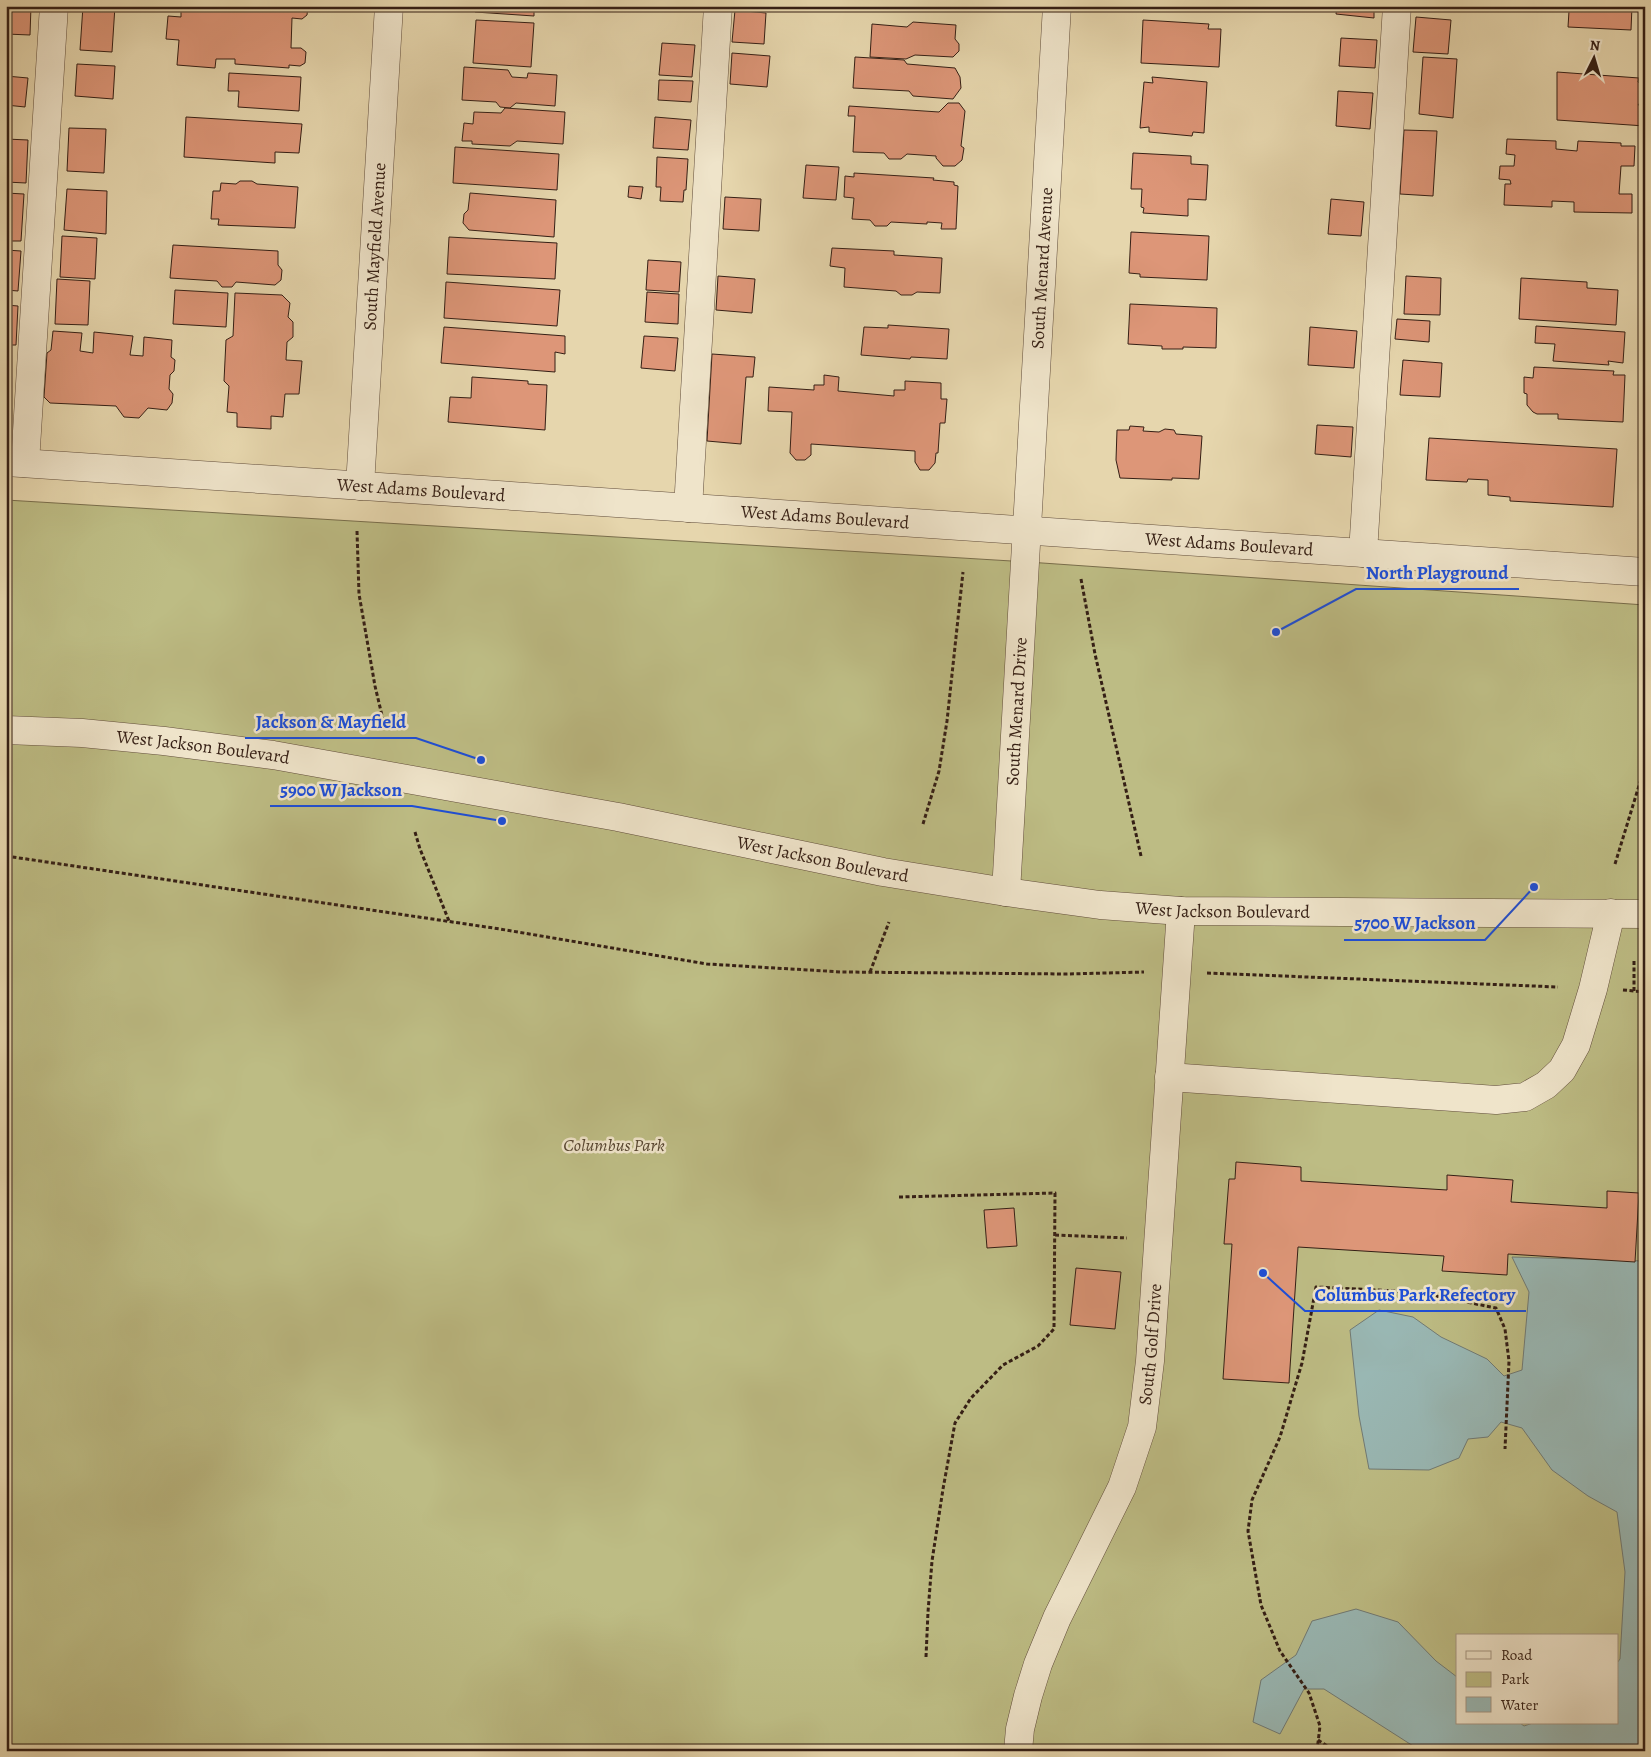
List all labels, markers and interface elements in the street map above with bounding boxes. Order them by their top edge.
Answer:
north arrow [1568,32,1618,82]
text: N [1589,36,1601,55]
street label: South Mayfield Avenue [357,162,392,331]
street label: South Menard Avenue [1025,187,1059,350]
street label: West Adams Boulevard [335,472,506,508]
street label: West Adams Boulevard [739,499,910,535]
street label: West Adams Boulevard [1143,526,1315,562]
callout: North Playground [1356,555,1519,589]
text: North Playground [1366,560,1509,586]
street label: South Menard Drive [1000,636,1033,786]
callout: Jackson & Mayfield [245,704,416,738]
text: Jackson & Mayfield [256,709,407,735]
street label: West Jackson Boulevard [114,724,292,770]
callout: 5900 W Jackson [270,772,412,806]
text: 5900 W Jackson [280,777,402,803]
street label: West Jackson Boulevard [734,830,911,888]
street label: West Jackson Boulevard [1134,896,1310,924]
callout: 5700 W Jackson [1344,906,1485,940]
text: 5700 W Jackson [1354,910,1476,936]
park label: Columbus Park [563,1133,665,1157]
callout: Columbus Park Refectory [1305,1277,1526,1311]
text: Columbus Park Refectory [1315,1282,1517,1308]
street label: South Golf Drive [1133,1283,1167,1406]
legend [1456,1634,1618,1724]
text: Road [1501,1645,1533,1665]
text: Park [1501,1669,1530,1689]
text: Water [1500,1695,1538,1715]

